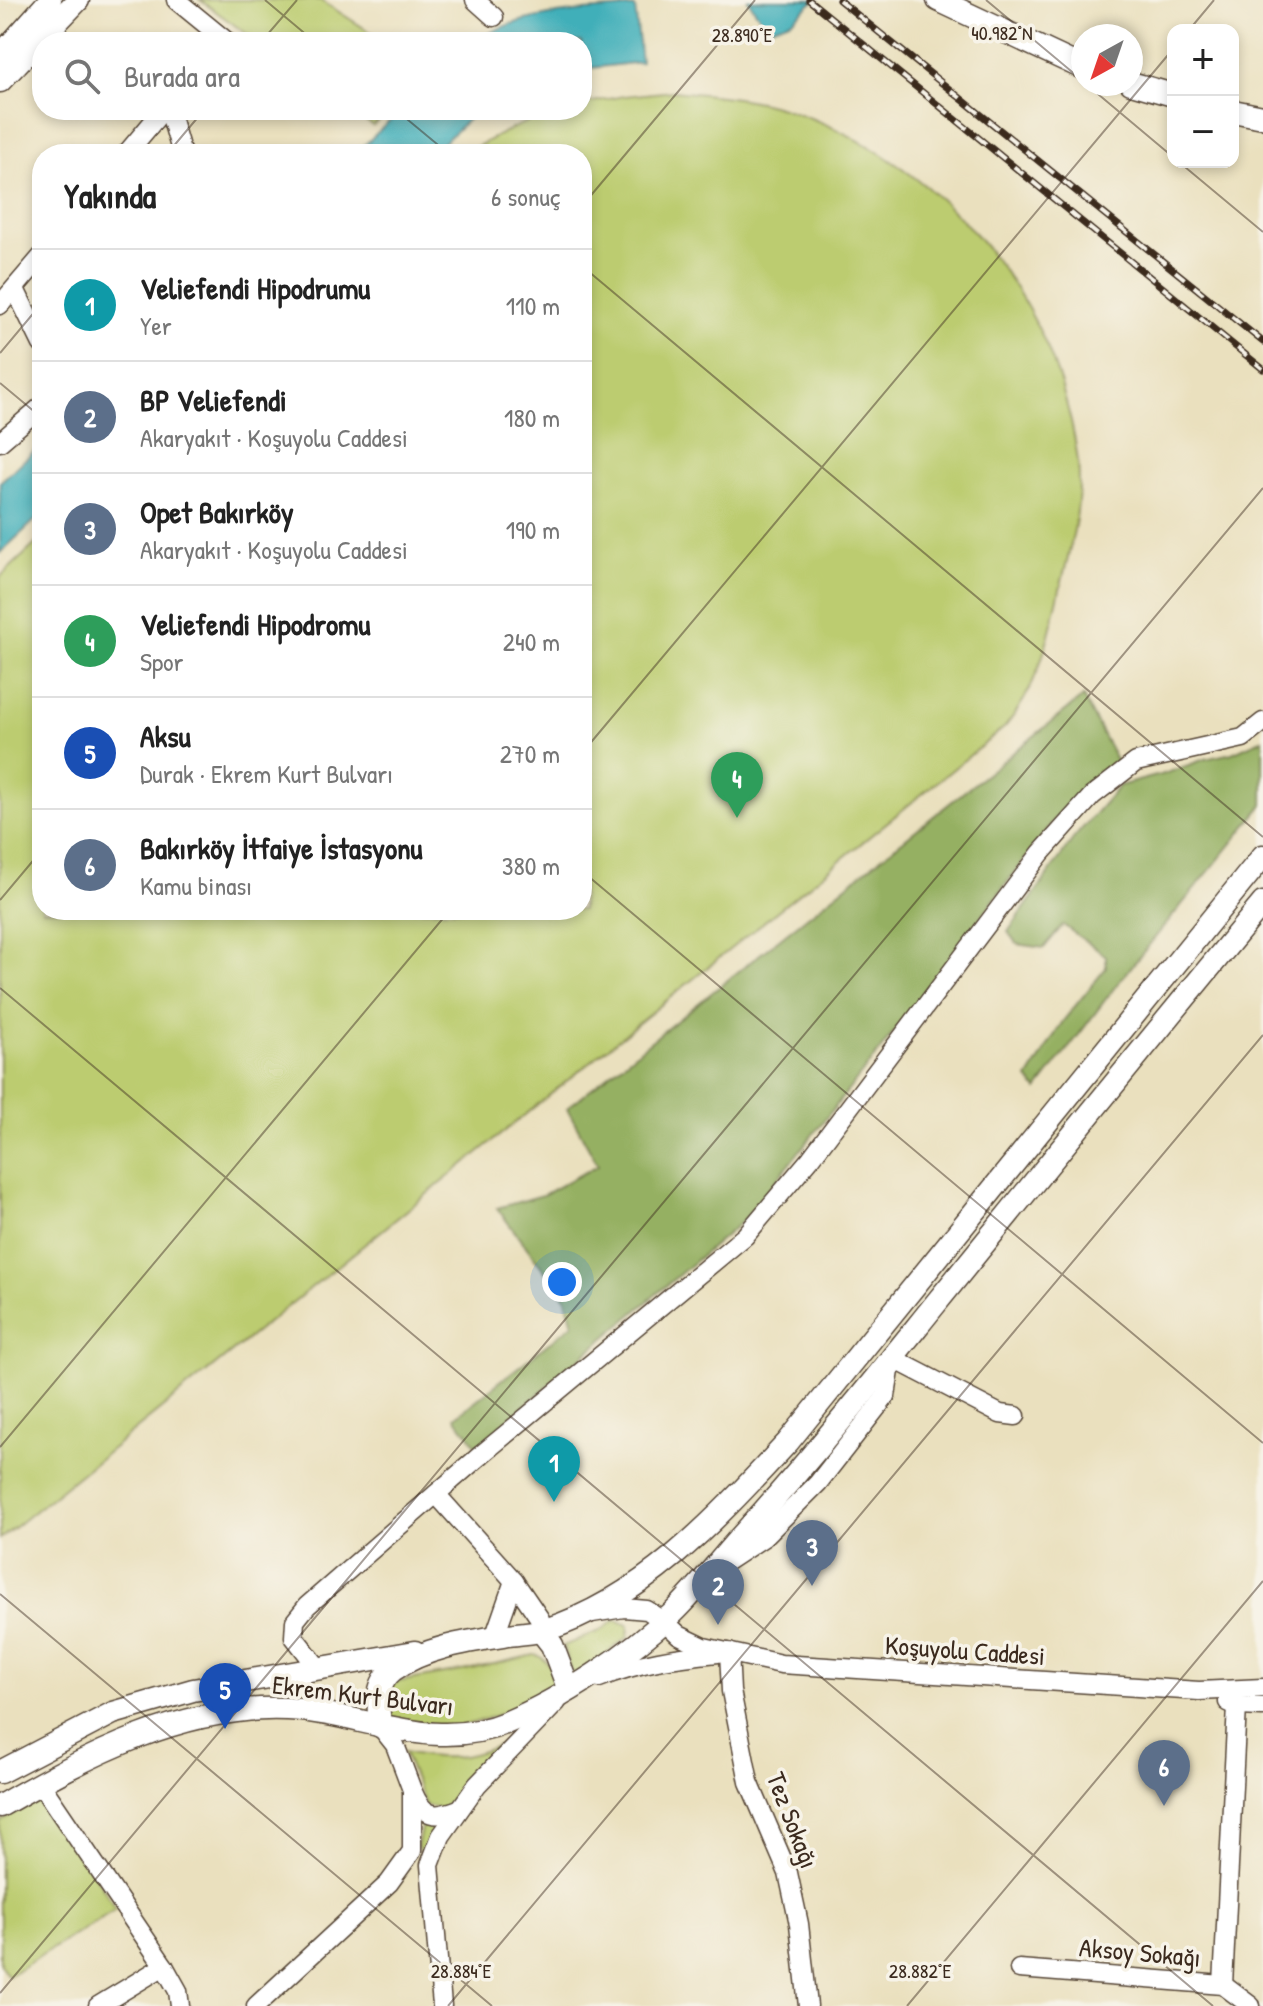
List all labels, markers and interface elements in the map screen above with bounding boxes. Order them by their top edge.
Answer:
text: 40.982°N [971,19,1033,46]
text: 28.890°E [712,21,773,48]
north arrow [1071,24,1143,96]
map controls [1167,24,1239,168]
button: + [1167,24,1239,96]
search box [32,32,592,120]
icon: search [60,54,104,98]
text: Burada ara [124,56,240,96]
button: − [1167,96,1239,168]
text: Yakında [64,173,156,219]
text: 6 sonuç [491,179,560,214]
text: Veliefendi Hipodrumu [140,268,370,308]
text: 1 [85,288,95,323]
text: 110 m [506,288,560,323]
text: Yer [140,308,172,343]
text: BP Veliefendi [140,380,287,420]
text: 2 [84,400,96,435]
text: 180 m [504,400,560,435]
text: Akaryakıt · Koşuyolu Caddesi [140,420,408,455]
text: Opet Bakırköy [140,492,294,532]
text: 3 [84,512,96,547]
text: 190 m [506,512,560,547]
text: Akaryakıt · Koşuyolu Caddesi [140,532,408,567]
text: Veliefendi Hipodromu [140,604,370,644]
text: 4 [85,624,95,659]
text: 240 m [503,624,560,659]
text: Spor [140,644,184,679]
text: Aksu [140,716,191,756]
text: 5 [85,736,96,771]
text: 270 m [500,736,560,771]
pin: 4 [711,752,763,818]
text: Durak · Ekrem Kurt Bulvarı [140,756,393,791]
text: Bakırköy İtfaiye İstasyonu [140,828,423,868]
text: 6 [85,848,95,883]
text: 380 m [502,848,560,883]
text: Kamu binası [140,868,252,903]
your location [542,1262,582,1302]
pin: 1 [528,1436,580,1502]
pin: 3 [786,1520,838,1586]
pin: 2 [692,1559,744,1625]
street label: Koşuyolu Caddesi [884,1627,1046,1673]
pin: 5 [199,1663,251,1729]
street label: Ekrem Kurt Bulvarı [270,1667,456,1723]
pin: 6 [1138,1740,1190,1806]
street label: Tez Sokağı [759,1767,827,1873]
street label: Aksoy Sokağı [1078,1929,1202,1975]
text: 28.884°E [431,1957,491,1984]
text: 28.882°E [889,1957,951,1984]

